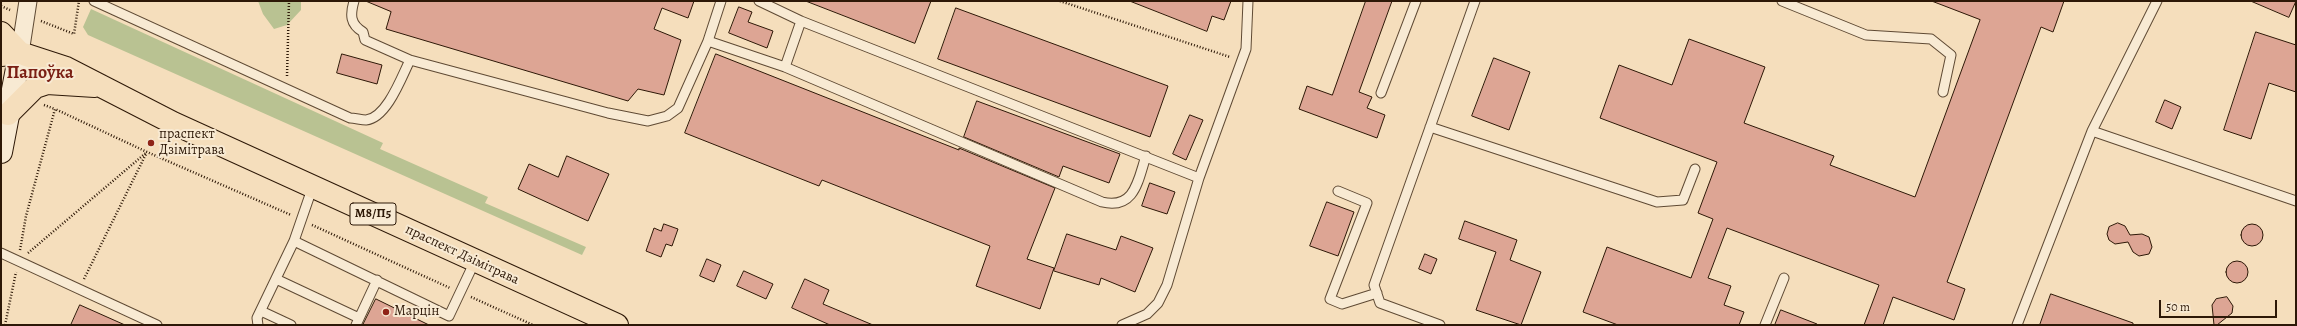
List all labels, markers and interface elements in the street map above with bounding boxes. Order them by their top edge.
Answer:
district label: Папоўка [6,63,74,85]
place label: праспект Дзімітрава [159,127,224,160]
marker: праспект Дзімітрава [146,138,156,148]
road number: М8/П5 [350,203,396,225]
street label: праспект Дзімітрава [402,221,522,289]
scale bar [2161,292,2279,318]
text: 50 m [2166,299,2190,315]
place label: Марцін [394,304,439,320]
marker: Марцін [381,307,391,317]

